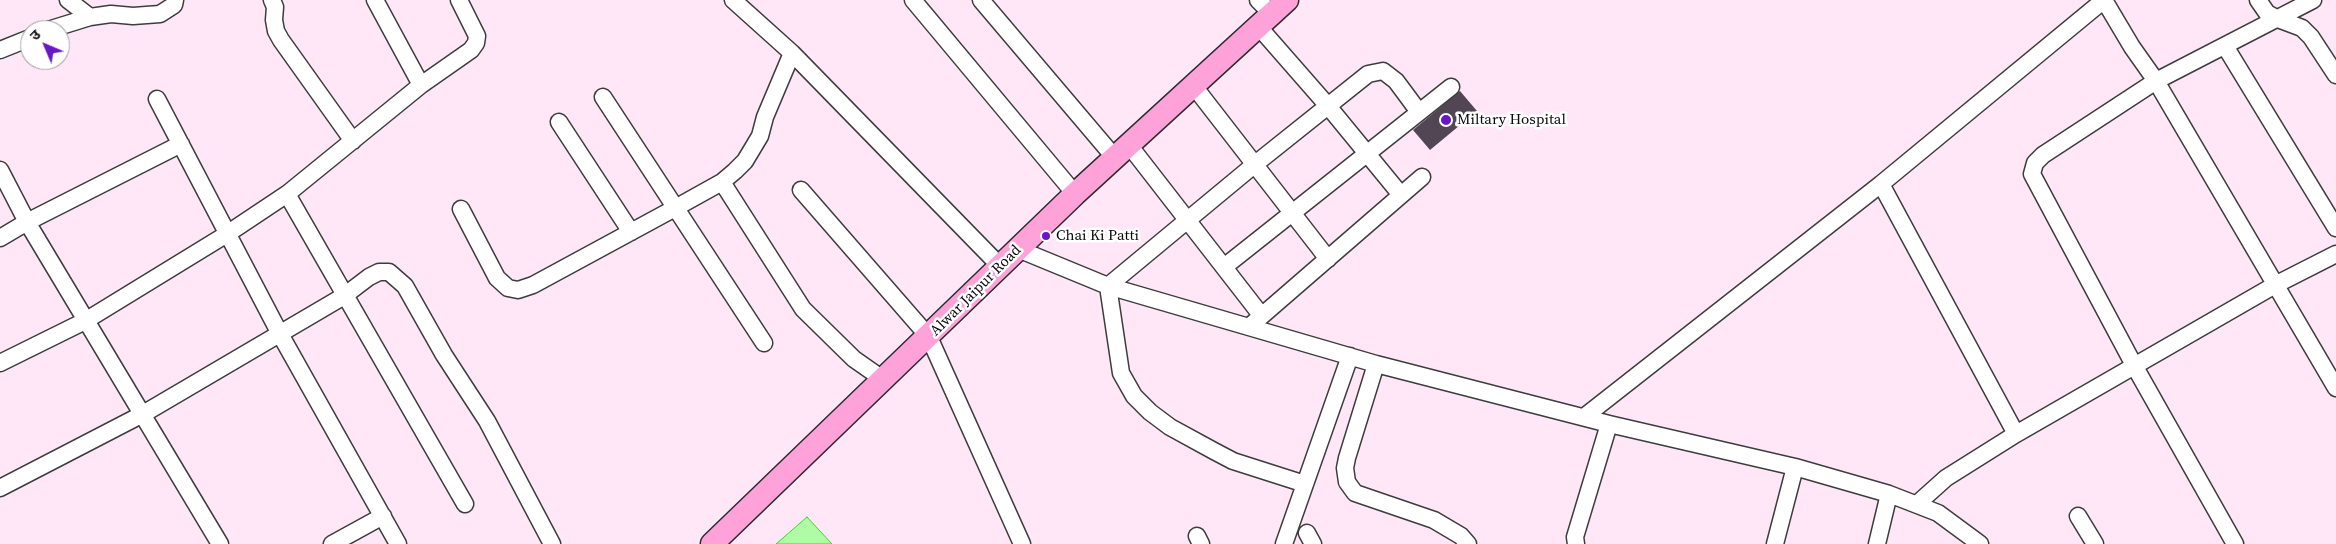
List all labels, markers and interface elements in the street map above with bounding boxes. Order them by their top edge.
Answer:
north arrow [20,20,70,70]
text: उ [25,25,45,45]
place label: Miltary Hospital [1457,111,1566,129]
marker: Miltary Hospital [1439,113,1453,127]
place label: Chai Ki Patti [1056,227,1139,245]
marker: Chai Ki Patti [1040,230,1052,242]
street label: Alwar Jaipur Road [927,242,1025,340]

